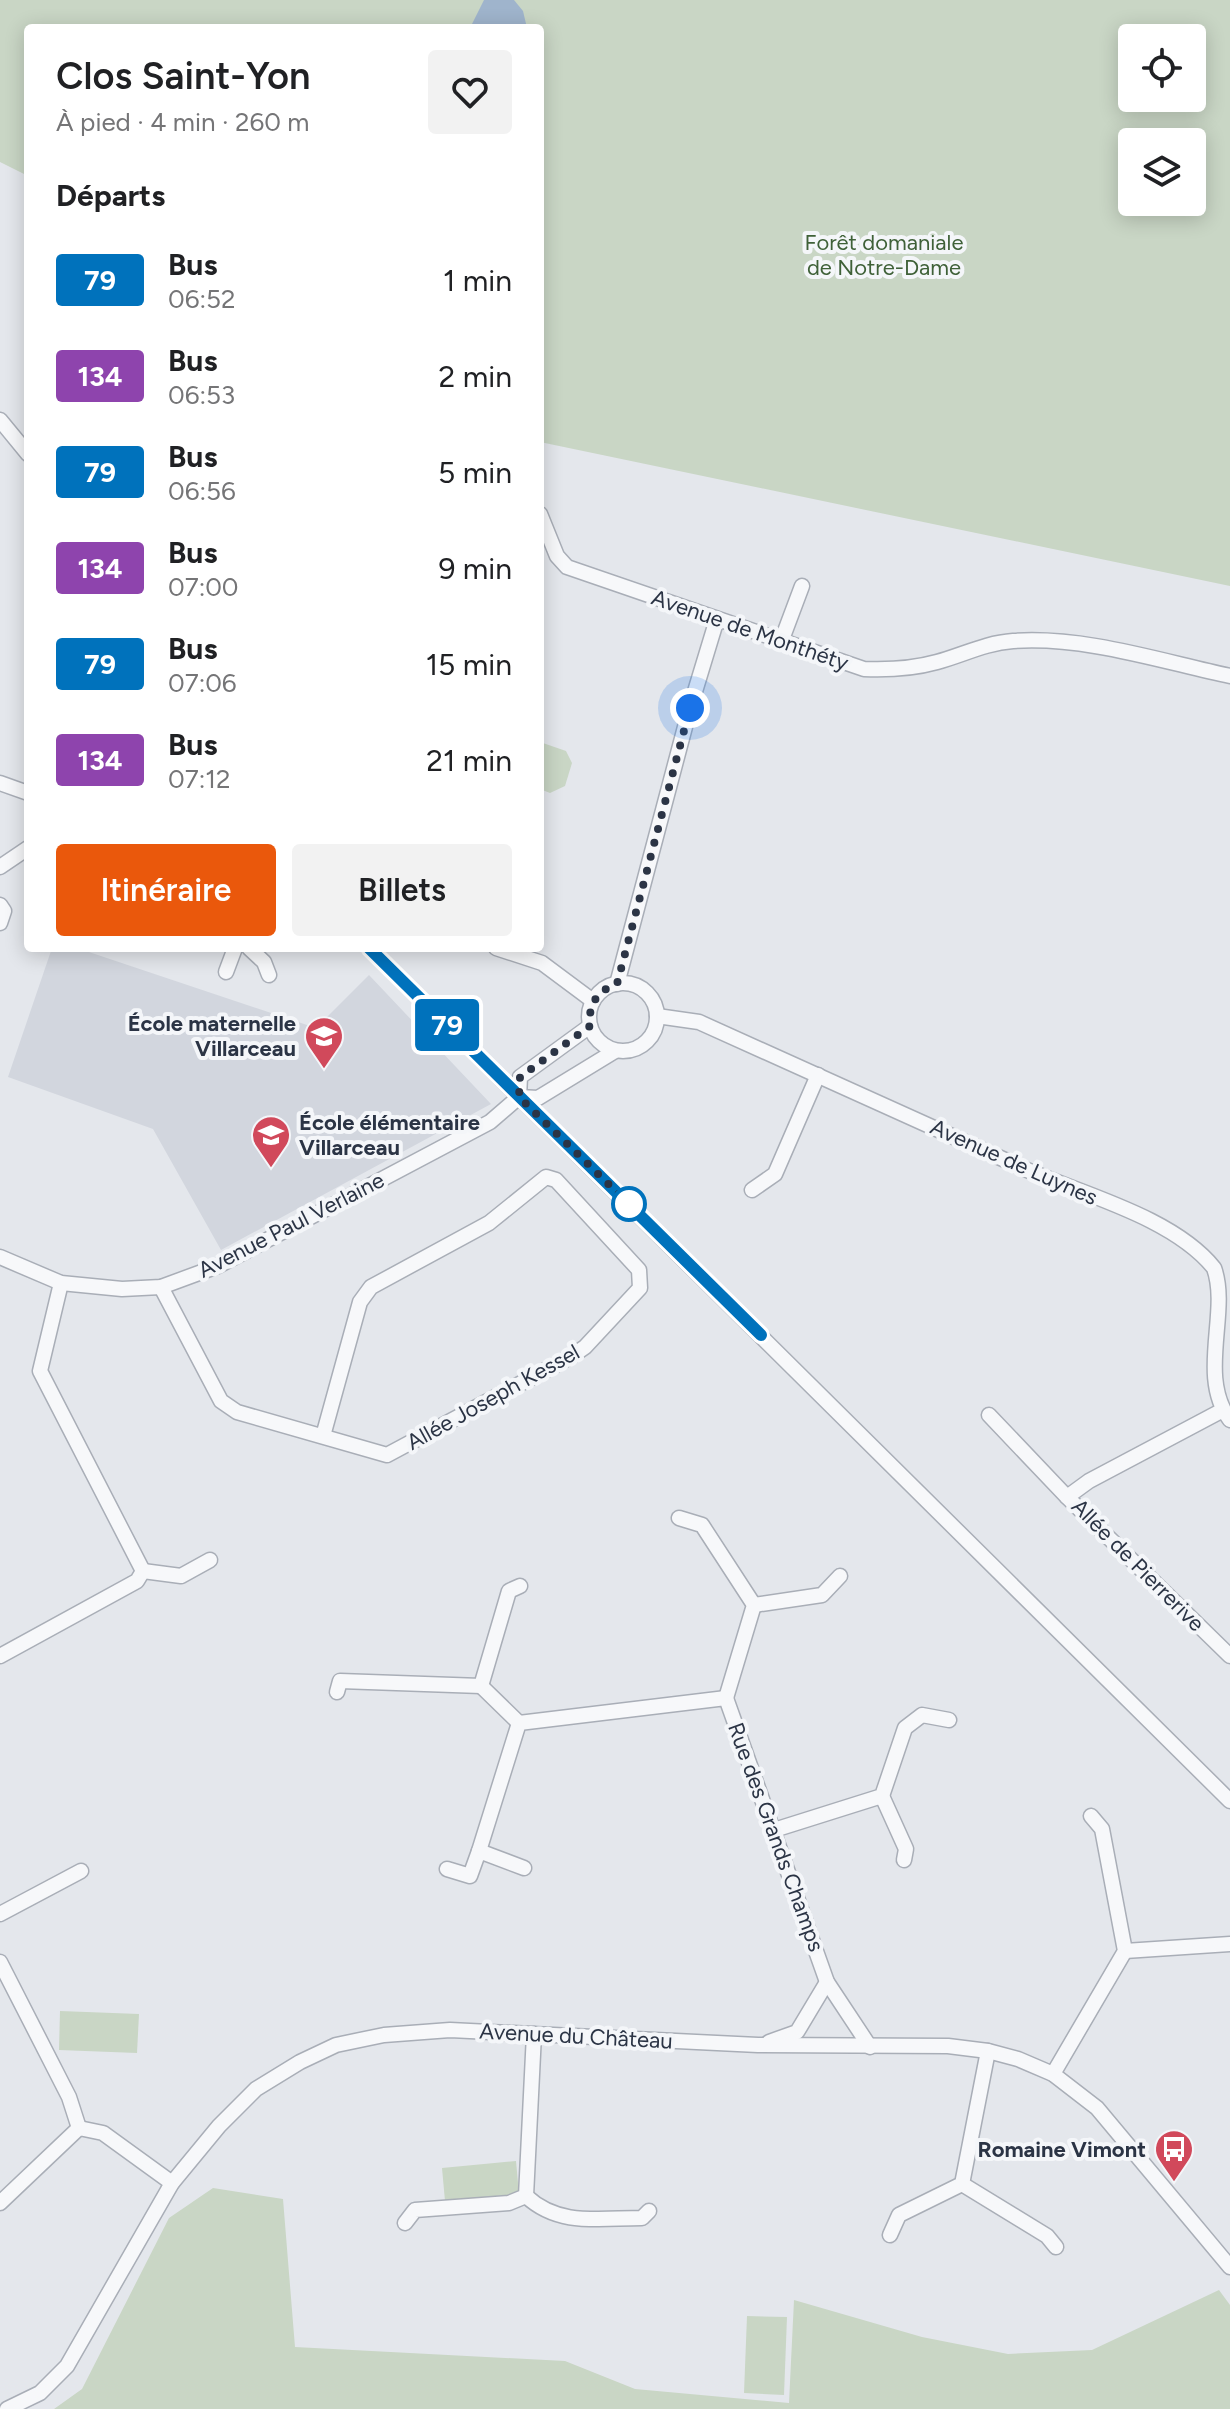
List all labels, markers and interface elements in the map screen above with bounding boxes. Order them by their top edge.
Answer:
map controls [1118,24,1206,216]
button: locate [1118,24,1206,112]
button: heart [428,50,512,134]
text: Clos Saint-Yon [56,53,311,99]
text: À pied · 4 min · 260 m [56,106,309,138]
button: layers [1118,128,1206,216]
text: Départs [56,177,165,214]
park label: Forêt domaniale de Notre-Dame [805,229,963,281]
text: Bus [168,246,217,283]
text: 1 min [443,262,512,299]
text: 79 [84,263,116,297]
text: 06:52 [168,283,235,315]
text: Bus [168,342,217,379]
text: 2 min [439,358,512,395]
text: 134 [77,359,123,393]
text: 06:53 [168,379,235,411]
text: Bus [168,438,217,475]
text: 5 min [438,454,512,491]
text: 79 [84,455,116,489]
text: 06:56 [168,475,236,507]
text: Bus [168,534,217,571]
text: 9 min [438,550,512,587]
text: 134 [77,551,123,585]
text: 07:00 [168,571,239,603]
street label: Avenue de Monthéty [648,584,852,676]
text: Bus [168,630,217,667]
text: 15 min [426,646,512,683]
text: 79 [84,647,116,681]
text: 07:06 [168,667,237,699]
your location [670,688,710,728]
text: Bus [168,726,217,763]
text: 21 min [426,742,512,779]
text: 134 [77,743,123,777]
text: 07:12 [168,763,230,795]
button: Itinéraire [56,844,276,936]
button: Billets [292,844,512,936]
line badge: 79 [411,999,483,1051]
text: 79 [431,1008,463,1042]
place label: École maternelle Villarceau [128,1010,296,1062]
school or university icon: École maternelle Villarceau [303,1015,345,1070]
place label: École élémentaire Villarceau [299,1109,480,1161]
street label: Avenue de Luynes [926,1113,1102,1211]
school or university icon: École élémentaire Villarceau [250,1114,292,1169]
street label: Avenue Paul Verlaine [193,1166,389,1284]
unlabelled marker [612,1187,646,1221]
street label: Allée Joseph Kessel [402,1338,584,1456]
street label: Allée de Pierrerive [1066,1493,1210,1637]
street label: Rue des Grands Champs [722,1719,830,1955]
street label: Avenue du Château [479,2017,673,2055]
bus stop icon: Romaine Vimont [1153,2128,1195,2183]
place label: Romaine Vimont [977,2136,1146,2163]

